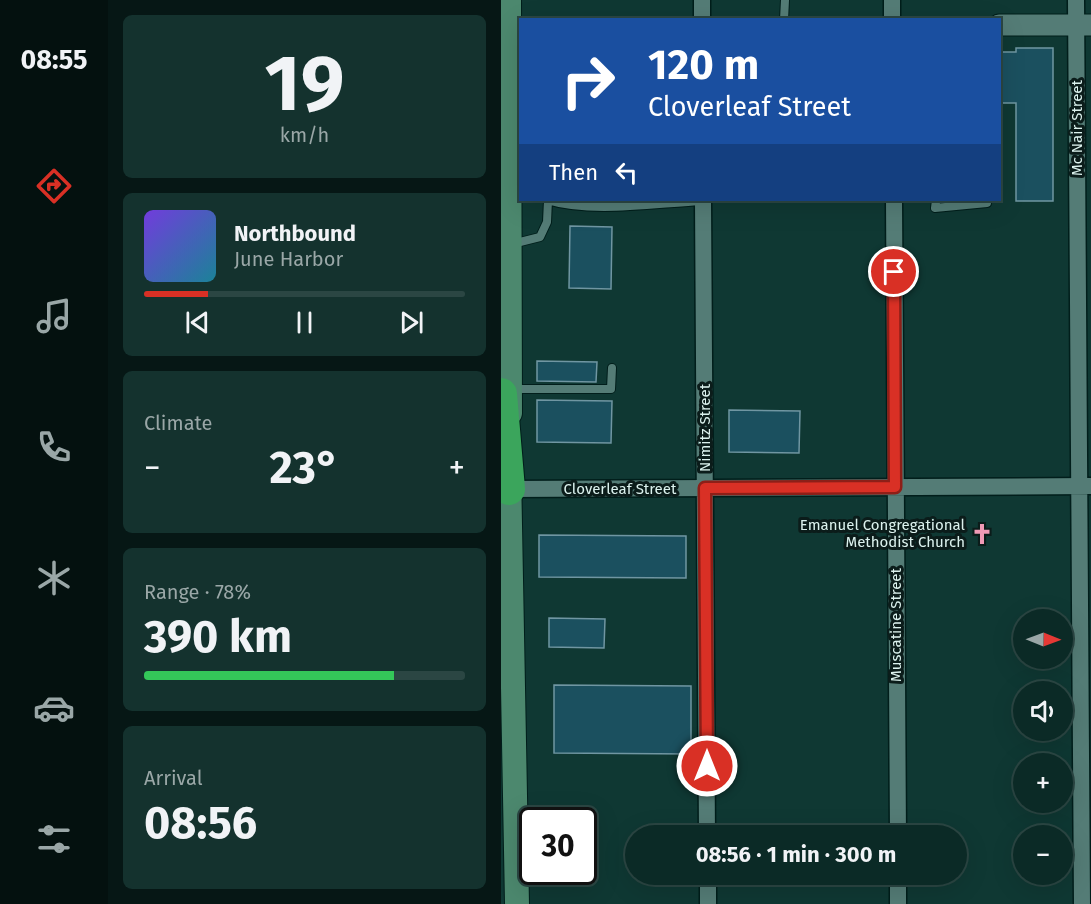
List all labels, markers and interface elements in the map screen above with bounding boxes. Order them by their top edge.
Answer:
text: 19 [265,37,344,131]
text: 120 m [648,40,759,90]
icon: right [549,42,627,120]
text: 08:55 [21,44,88,76]
street label: Mc Nair Street [1068,79,1086,176]
text: Cloverleaf Street [648,91,851,123]
text: km/h [280,123,329,147]
icon: left [610,156,643,189]
text: Then [549,159,598,186]
icon: directions [33,165,75,207]
text: Northbound [234,220,356,247]
pin [868,246,919,297]
text: June Harbor [234,247,343,271]
icon: arrive [877,255,910,288]
icon: music [33,295,75,337]
icon: previous [181,306,214,339]
icon: pause [288,306,321,339]
icon: next [395,306,428,339]
street label: Nimitz Street [696,383,714,472]
text: Climate [144,411,212,435]
icon: phone [33,426,75,468]
text: 23° [270,441,339,495]
text: − [144,448,161,488]
text: + [449,448,465,488]
street label: Cloverleaf Street [564,480,677,498]
place label: Emanuel Congregational Methodist Church [800,516,966,551]
church icon: Emanuel Congregational Methodist Church [970,522,994,546]
icon: climate [33,557,75,599]
street label: Muscatine Street [887,567,905,682]
text: Range · 78% [144,580,251,604]
north arrow [1013,609,1073,669]
map controls [1013,609,1073,885]
text: 390 km [144,610,292,664]
button: sound [1013,681,1073,741]
icon: car [33,687,75,729]
position arrow [675,734,739,798]
button: + [1013,753,1073,813]
text: Arrival [144,766,203,790]
text: 08:56 [144,796,257,850]
speed limit sign: 30 [519,807,597,885]
icon: filters [33,818,75,860]
button: − [1013,825,1073,885]
text: 08:56 · 1 min · 300 m [696,841,896,868]

